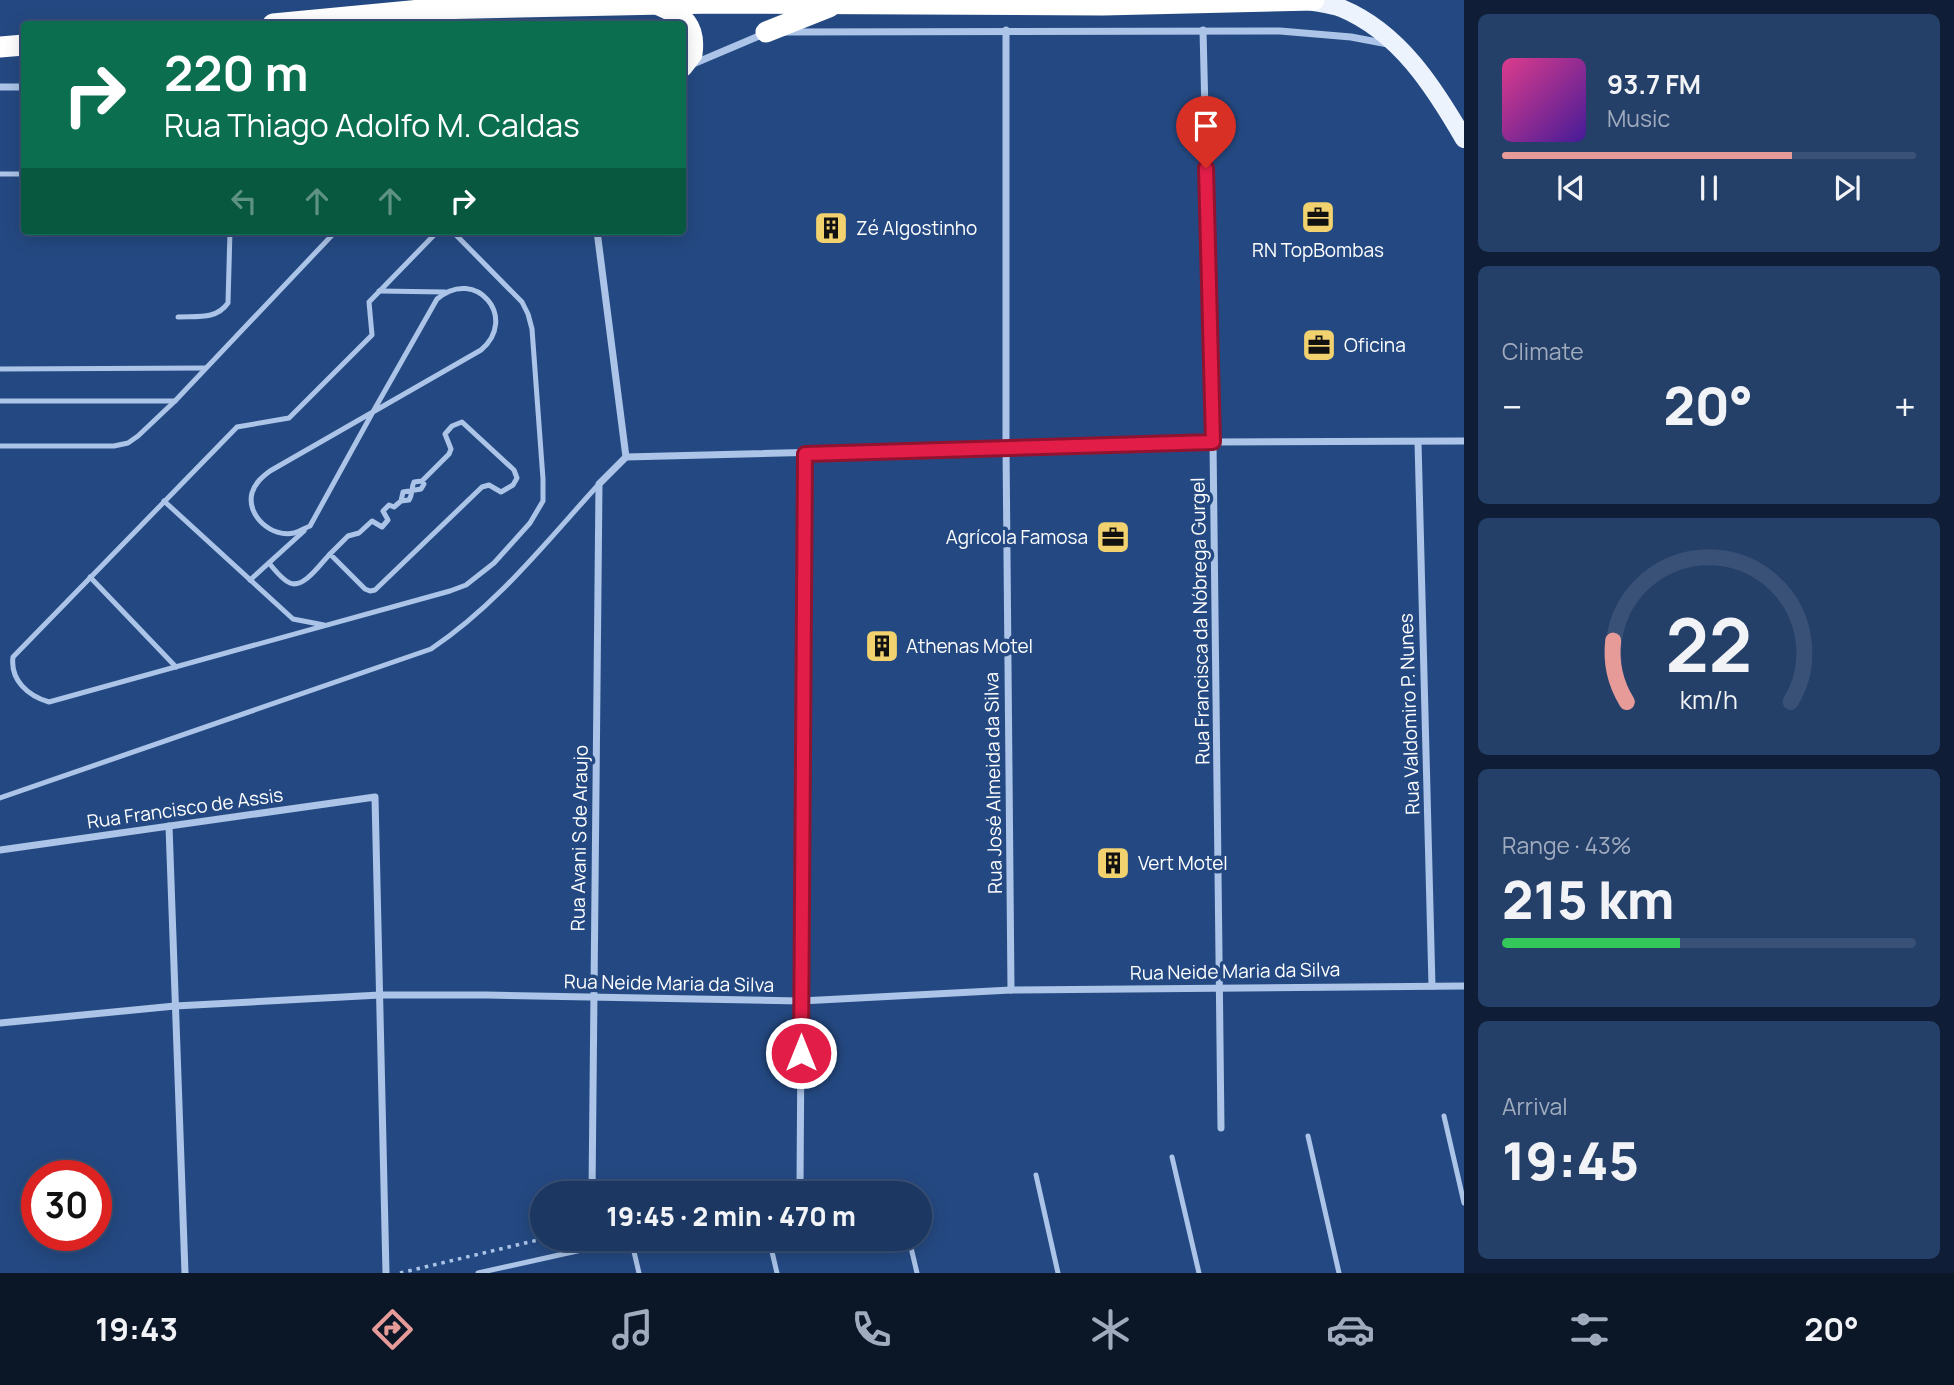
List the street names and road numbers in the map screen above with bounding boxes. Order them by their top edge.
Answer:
street label: Rua Francisca da Nóbrega Gurgel [1184,477,1216,765]
street label: Rua Valdomiro P. Nunes [1392,613,1426,815]
street label: Rua José Almeida da Silva [978,672,1008,894]
street label: Rua Avani S de Araujo [564,745,594,931]
street label: Rua Francisco de Assis [85,781,285,835]
street label: Rua Neide Maria da Silva [1130,956,1340,986]
street label: Rua Neide Maria da Silva [564,968,774,998]

